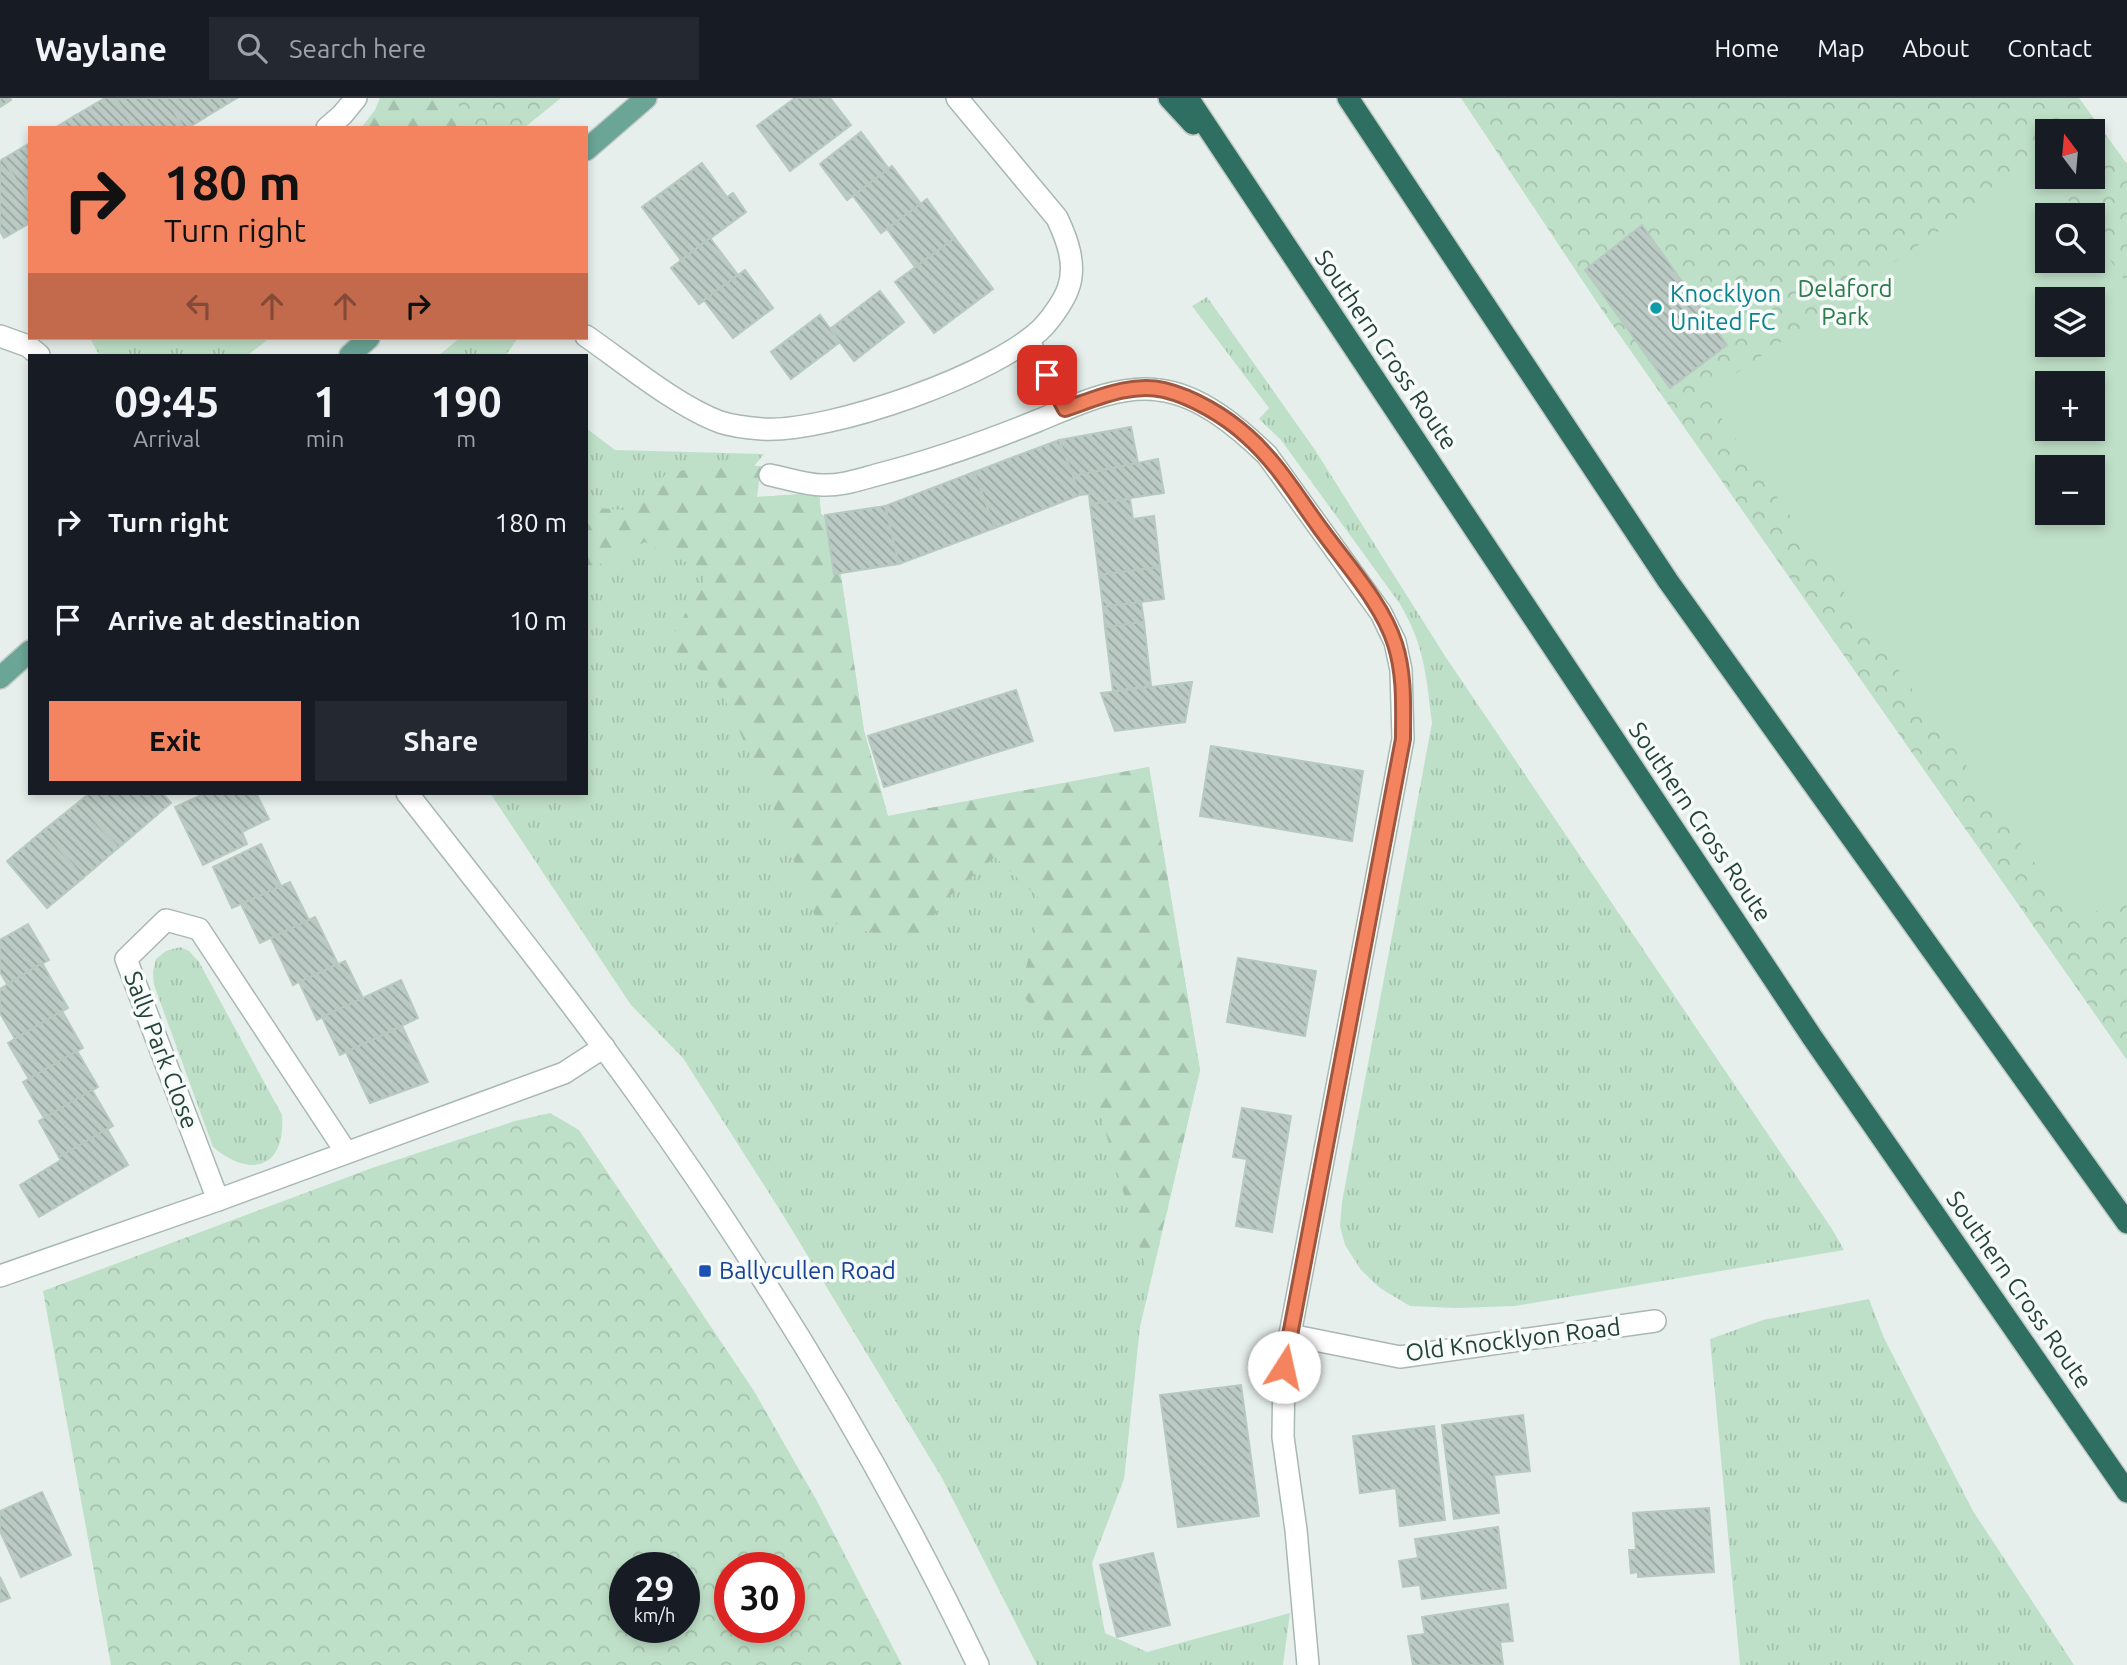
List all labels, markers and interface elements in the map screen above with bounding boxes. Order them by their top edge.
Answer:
search box [209,17,699,80]
icon: search [233,29,271,67]
text: Waylane [35,30,167,67]
text: Search here [289,34,426,63]
text: Home [1714,35,1779,62]
text: Map [1817,35,1864,62]
text: About [1902,35,1969,62]
text: Contact [2007,35,2092,62]
north arrow [2035,119,2105,189]
map controls [2035,119,2105,525]
icon: right [49,154,140,245]
text: 180 m [164,154,301,209]
button: search [2035,203,2105,273]
text: Turn right [164,212,306,248]
street label: Southern Cross Route [1310,245,1463,454]
park label: Delaford Park [1797,275,1893,330]
place label: Knocklyon United FC [1670,280,1781,335]
icon: left [180,287,218,325]
icon: ahead [253,287,291,325]
icon: ahead [326,287,364,325]
icon: right [399,287,437,325]
button: layers [2035,287,2105,357]
marker: Knocklyon United FC [1648,300,1664,316]
pin [1017,345,1077,405]
icon: arrive [1028,356,1066,394]
button: + [2035,371,2105,441]
text: 09:45 [114,378,219,425]
text: 1 [313,378,337,425]
text: 190 [431,378,502,425]
text: Arrival [133,426,200,451]
text: min [306,426,344,451]
text: m [456,426,476,451]
button: − [2035,455,2105,525]
icon: right [49,503,87,541]
text: Turn right [108,508,229,537]
text: 180 m [495,508,567,537]
icon: arrive [49,601,87,639]
text: Arrive at destination [108,606,361,635]
text: 10 m [509,606,567,635]
button: Exit [49,701,301,781]
button: Share [315,701,567,781]
street label: Southern Cross Route [1624,717,1777,926]
street label: Sally Park Close [119,967,204,1132]
street label: Southern Cross Route [1941,1186,2098,1393]
place label: Ballycullen Road [719,1257,896,1284]
marker: Ballycullen Road [697,1263,713,1279]
street label: Old Knocklyon Road [1404,1313,1622,1366]
position arrow [1247,1330,1321,1404]
speed limit sign: 30 [714,1552,805,1643]
text: 29 [635,1568,674,1608]
text: km/h [634,1605,675,1625]

